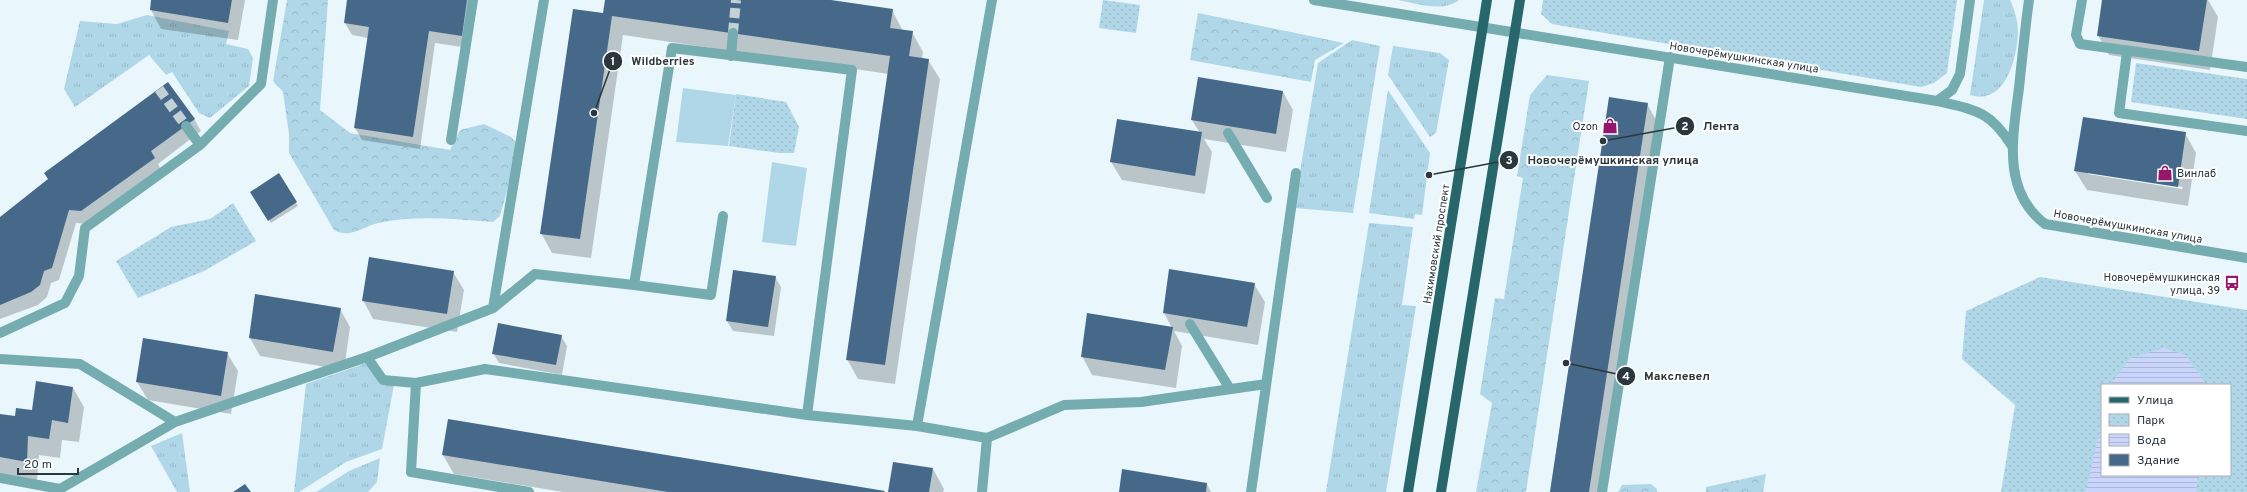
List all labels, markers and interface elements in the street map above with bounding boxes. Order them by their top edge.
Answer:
street label: Новочерёмушкинская улица [1668,39,1820,77]
callout: Wildberries [603,49,703,73]
text: 1 [611,54,615,70]
text: Wildberries [631,54,695,70]
callout: Лента [1675,114,1748,138]
shop icon: Ozon [1601,117,1619,135]
text: 2 [1681,119,1689,135]
text: Лента [1703,119,1739,135]
place label: Ozon [1572,120,1598,134]
callout: Новочерёмушкинская улица [1499,148,1706,172]
text: 3 [1505,153,1513,169]
text: Новочерёмушкинская улица [1527,153,1699,169]
shop icon: Винлаб [2156,164,2174,182]
place label: Винлаб [2177,167,2216,181]
street label: Нахимовский проспект [1421,183,1453,305]
street label: Новочерёмушкинская улица [2052,207,2204,247]
place label: Новочерёмушкинская улица, 39 [2103,271,2220,298]
bus stop icon: Новочерёмушкинская улица, 39 [2223,274,2241,292]
callout: Макслевел [1616,364,1718,388]
text: 4 [1622,369,1630,385]
text: Макслевел [1644,369,1710,385]
legend [2101,384,2231,476]
text: Улица [2137,393,2173,409]
text: Парк [2137,413,2165,429]
text: Вода [2137,433,2166,449]
scale bar [18,450,78,476]
text: Здание [2137,453,2180,469]
text: 20 m [24,457,52,473]

